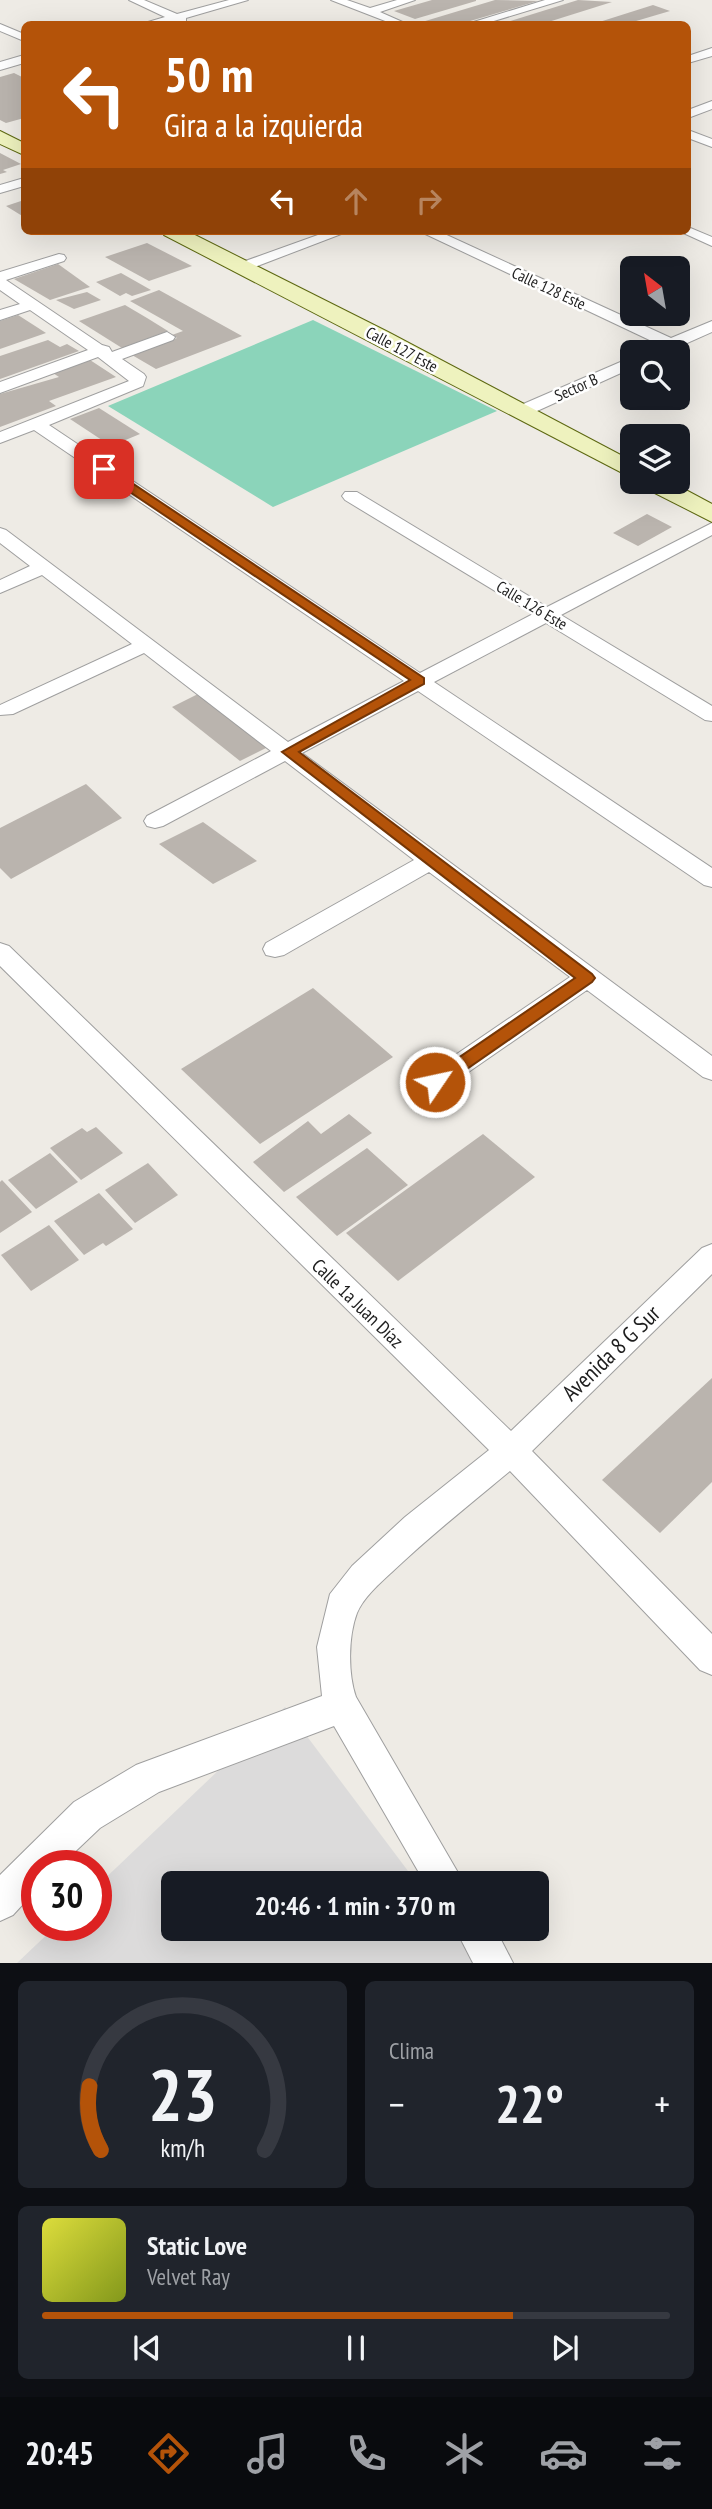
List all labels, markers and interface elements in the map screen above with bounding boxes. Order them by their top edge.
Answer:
text: 50 m [164,42,253,106]
icon: left [49,49,140,140]
text: Gira a la izquierda [164,104,363,146]
icon: left [264,182,302,220]
icon: ahead [337,182,375,220]
icon: right [410,182,448,220]
north arrow [620,256,690,326]
map controls [620,256,690,494]
street label: Calle 128 Este [509,262,589,314]
street label: Calle 127 Este [363,322,441,376]
button: search [620,340,690,410]
street label: Sector B [551,369,601,405]
button: layers [620,424,690,494]
pin [74,439,134,499]
icon: arrive [85,450,123,488]
street label: Calle 126 Este [493,576,571,634]
position arrow [398,1045,472,1119]
street label: Calle 1a Juan Díaz [307,1253,409,1353]
street label: Avenida 8 G Sur [556,1298,666,1407]
speed limit sign: 30 [21,1850,112,1941]
text: 20:46 · 1 min · 370 m [255,1889,455,1922]
text: Clima [389,2036,434,2065]
text: 23 [148,2047,217,2141]
text: 22° [495,2070,564,2137]
text: − [389,2079,405,2128]
text: + [654,2079,670,2128]
text: km/h [160,2132,205,2164]
text: Static Love [147,2229,247,2262]
text: Velvet Ray [147,2262,230,2291]
icon: previous [128,2329,166,2367]
icon: pause [337,2329,375,2367]
icon: next [546,2329,584,2367]
icon: directions [144,2429,193,2478]
icon: music [243,2429,292,2478]
icon: phone [342,2429,391,2478]
icon: climate [440,2429,489,2478]
icon: car [539,2429,588,2478]
icon: filters [638,2429,687,2478]
text: 20:45 [25,2432,94,2474]

